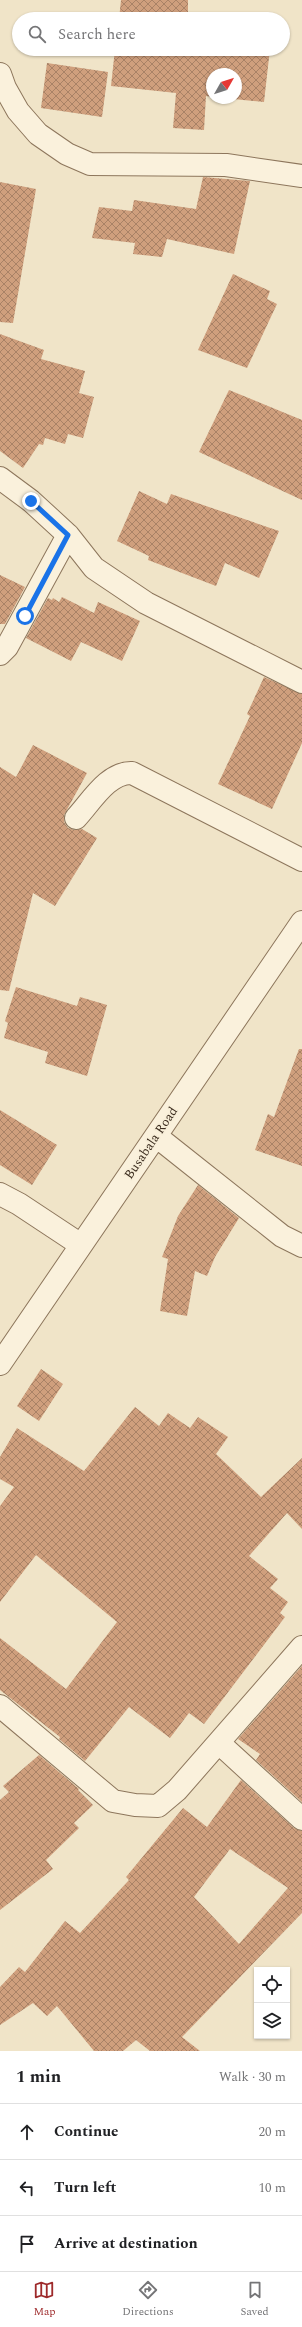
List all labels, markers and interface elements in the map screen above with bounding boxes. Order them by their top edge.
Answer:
search box [12,12,290,56]
icon: search [26,23,48,45]
text: Search here [58,23,136,46]
north arrow [206,68,242,104]
route end [22,492,40,510]
route start [16,607,34,625]
street label: Busabala Road [119,1103,183,1183]
map controls [254,1967,290,2039]
button: locate [254,1967,290,2003]
button: layers [254,2003,290,2039]
text: 1 min [16,2064,61,2090]
text: Walk · 30 m [219,2067,286,2087]
text: Continue [54,2120,119,2143]
icon: ahead [16,2121,38,2143]
text: 20 m [259,2122,286,2142]
text: Turn left [54,2176,116,2199]
icon: left [16,2177,38,2199]
text: 10 m [259,2178,286,2198]
text: Arrive at destination [54,2232,198,2255]
icon: arrive [16,2233,38,2255]
tab: Map [33,2279,56,2320]
tab: Directions [122,2279,174,2320]
tab: Saved [240,2279,269,2320]

